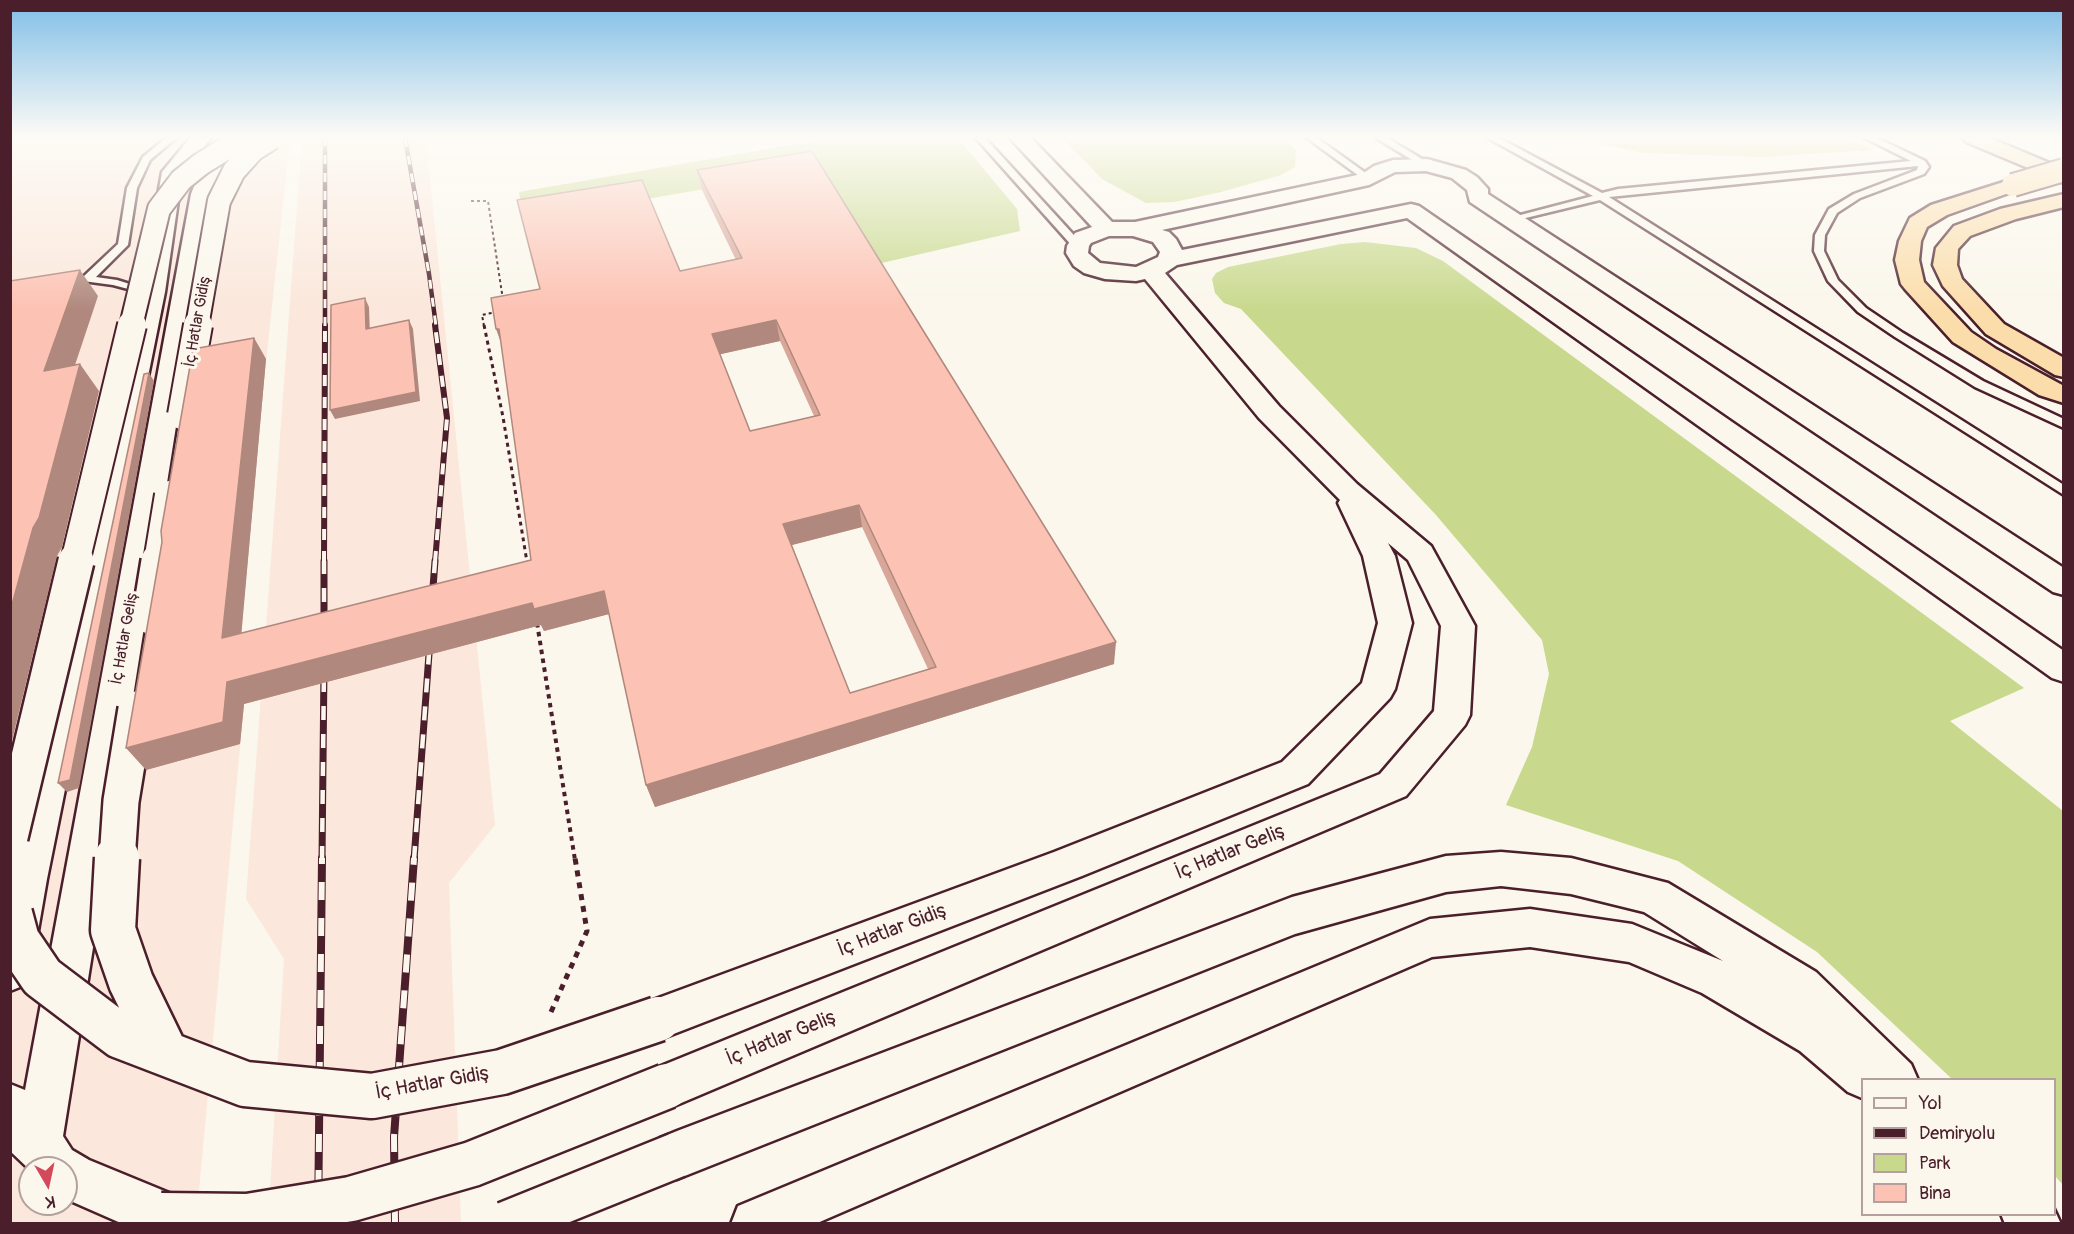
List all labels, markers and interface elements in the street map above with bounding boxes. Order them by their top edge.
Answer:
street label: İç Hatlar Gidiş [181,275,215,369]
street label: İç Hatlar Geliş [108,592,142,686]
street label: İç Hatlar Geliş [1172,820,1288,886]
street label: İç Hatlar Gidiş [834,899,950,963]
street label: İç Hatlar Geliş [723,1006,839,1072]
street label: İç Hatlar Gidiş [374,1062,490,1106]
legend [1861,1078,2056,1216]
text: Yol [1919,1092,1942,1115]
text: Demiryolu [1919,1122,1995,1145]
text: Park [1919,1152,1951,1175]
north arrow [18,1156,78,1216]
text: Bina [1919,1182,1951,1205]
text: K [44,1191,57,1212]

